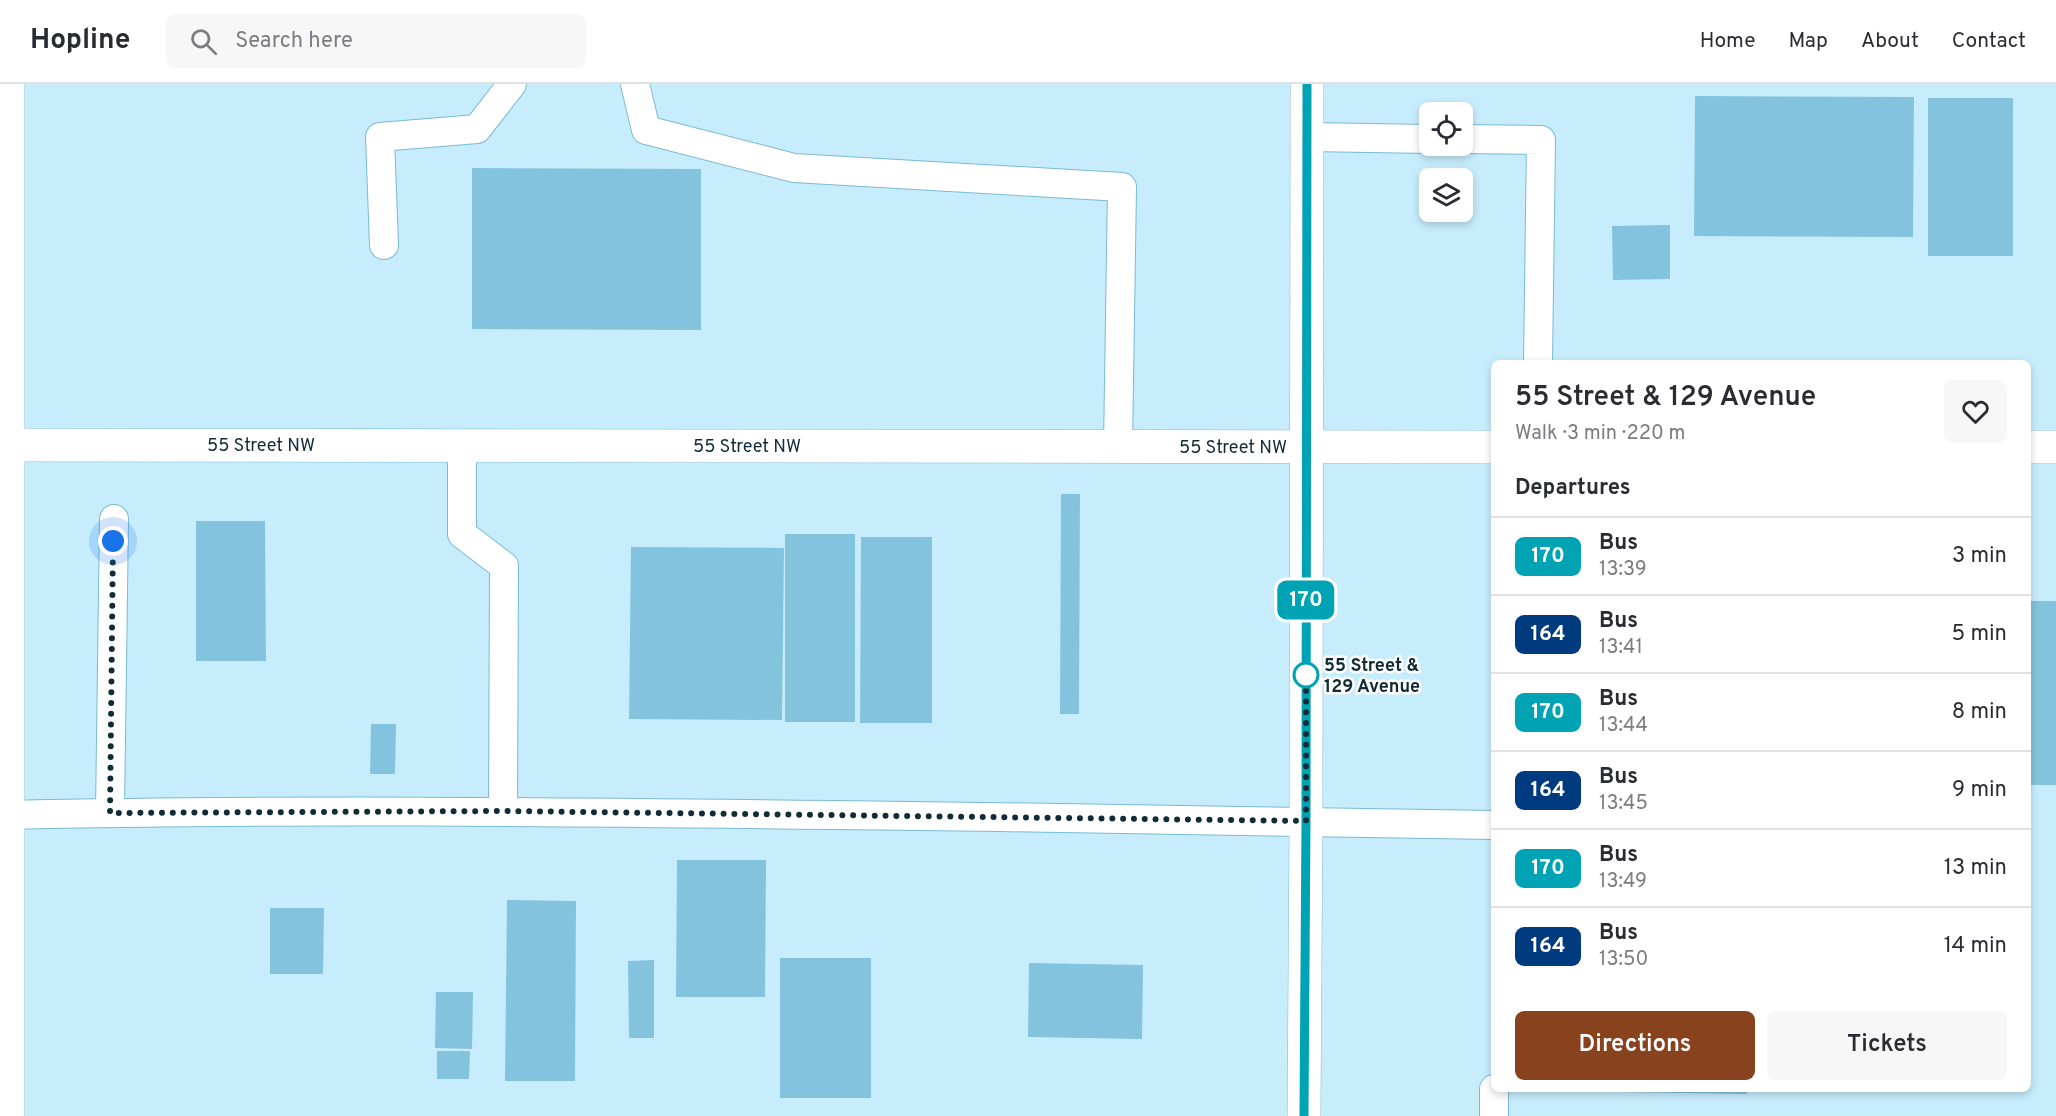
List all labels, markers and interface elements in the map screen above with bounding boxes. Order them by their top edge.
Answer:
search box [166,14,586,68]
text: Hopline [30,23,130,59]
icon: search [187,25,220,58]
text: Search here [235,28,353,55]
text: Home [1700,28,1756,55]
text: Map [1789,28,1828,55]
text: About [1861,28,1919,55]
text: Contact [1952,28,2026,55]
map controls [1419,102,1473,222]
button: locate [1419,102,1473,156]
button: layers [1419,168,1473,222]
text: 55 Street & 129 Avenue [1515,380,1816,416]
button: heart [1944,380,2007,443]
text: Walk · 3 min · 220 m [1515,421,1685,447]
street label: 55 Street NW [207,435,315,458]
street label: 55 Street NW [693,436,801,459]
street label: 55 Street NW [1179,437,1287,460]
text: Departures [1515,475,1631,502]
your location [98,526,128,556]
text: Bus [1599,530,1638,557]
text: 170 [1531,543,1565,570]
text: 3 min [1952,543,2007,570]
text: 13:39 [1599,557,1647,583]
line badge: 170 [1272,580,1340,620]
text: 170 [1289,587,1323,614]
text: Bus [1599,608,1638,635]
text: 164 [1531,621,1565,648]
text: 5 min [1952,621,2007,648]
text: 13:41 [1599,635,1643,661]
place label: 55 Street & 129 Avenue [1324,655,1420,699]
marker: 55 Street & 129 Avenue [1293,662,1319,688]
text: Bus [1599,686,1638,713]
text: 170 [1531,699,1565,726]
text: 8 min [1952,699,2007,726]
text: 13:44 [1599,713,1648,739]
text: Bus [1599,764,1638,791]
text: 164 [1531,777,1565,804]
text: 9 min [1952,777,2007,804]
text: 13:45 [1599,791,1648,817]
text: Bus [1599,842,1638,869]
text: 170 [1531,855,1565,882]
text: 13 min [1944,855,2007,882]
text: 13:49 [1599,869,1647,895]
text: Bus [1599,920,1638,947]
text: 164 [1531,933,1565,960]
text: 14 min [1944,933,2007,960]
text: 13:50 [1599,947,1648,973]
button: Directions [1515,1011,1755,1080]
button: Tickets [1767,1011,2007,1080]

